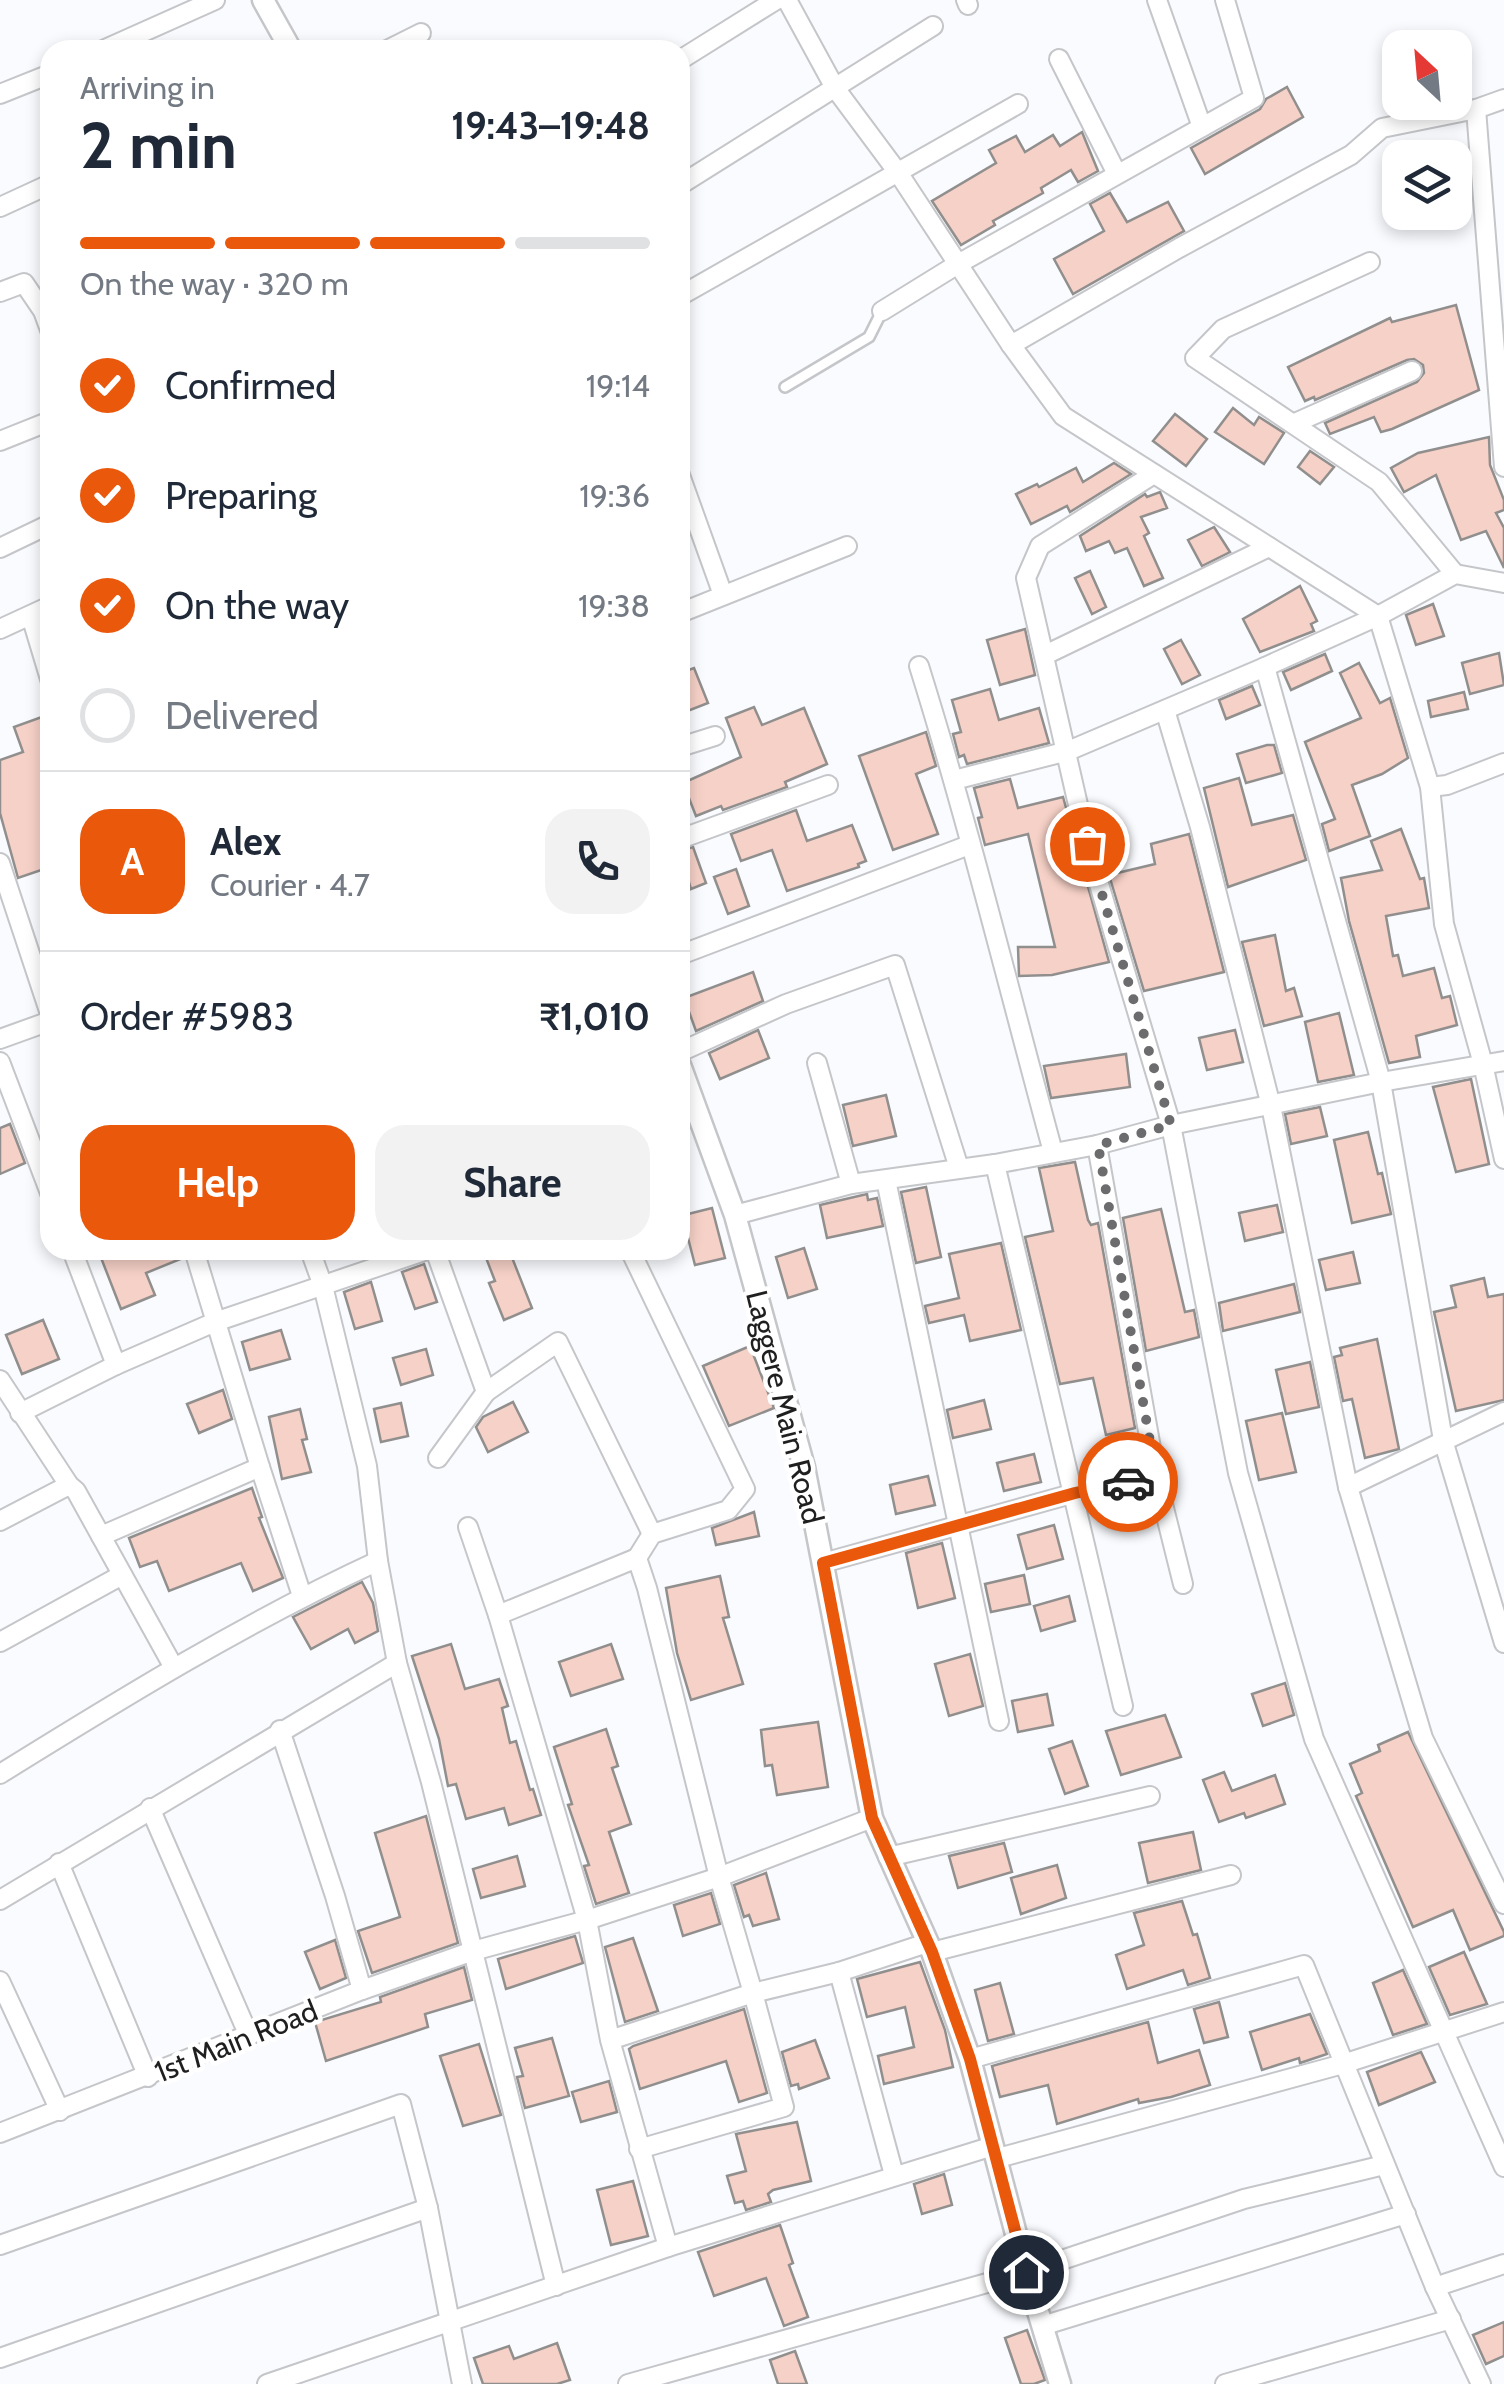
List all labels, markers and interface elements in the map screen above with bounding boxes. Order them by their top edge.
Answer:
north arrow [1382,30,1472,120]
map controls [1382,30,1472,230]
text: Arriving in [80,68,215,107]
text: 19:43–19:48 [451,102,650,149]
text: 2 min [80,105,237,184]
button: layers [1382,140,1472,230]
text: On the way · 320 m [80,264,349,303]
icon: check [80,358,135,413]
text: Confirmed [165,362,336,409]
text: 19:14 [586,366,650,405]
icon: check [80,468,135,523]
text: Preparing [165,472,317,519]
text: 19:36 [579,476,650,515]
icon: check [80,578,135,633]
text: On the way [165,582,349,629]
text: 19:38 [578,586,650,625]
text: Delivered [165,692,319,739]
pin [1045,802,1130,887]
button: phone [545,809,650,914]
icon: bag [1060,817,1115,872]
text: Alex [210,818,281,865]
text: A [121,838,144,885]
text: Courier · 4.7 [210,865,370,904]
text: Order #5983 [80,993,294,1040]
text: ₹1,010 [539,993,650,1040]
button: Help [80,1125,355,1240]
button: Share [375,1125,650,1240]
street label: Laggere Main Road [738,1286,832,1528]
courier [1078,1432,1178,1532]
icon: car [1101,1455,1156,1510]
street label: 1st Main Road [149,1992,323,2090]
pin [984,2230,1069,2315]
icon: home [999,2245,1054,2300]

